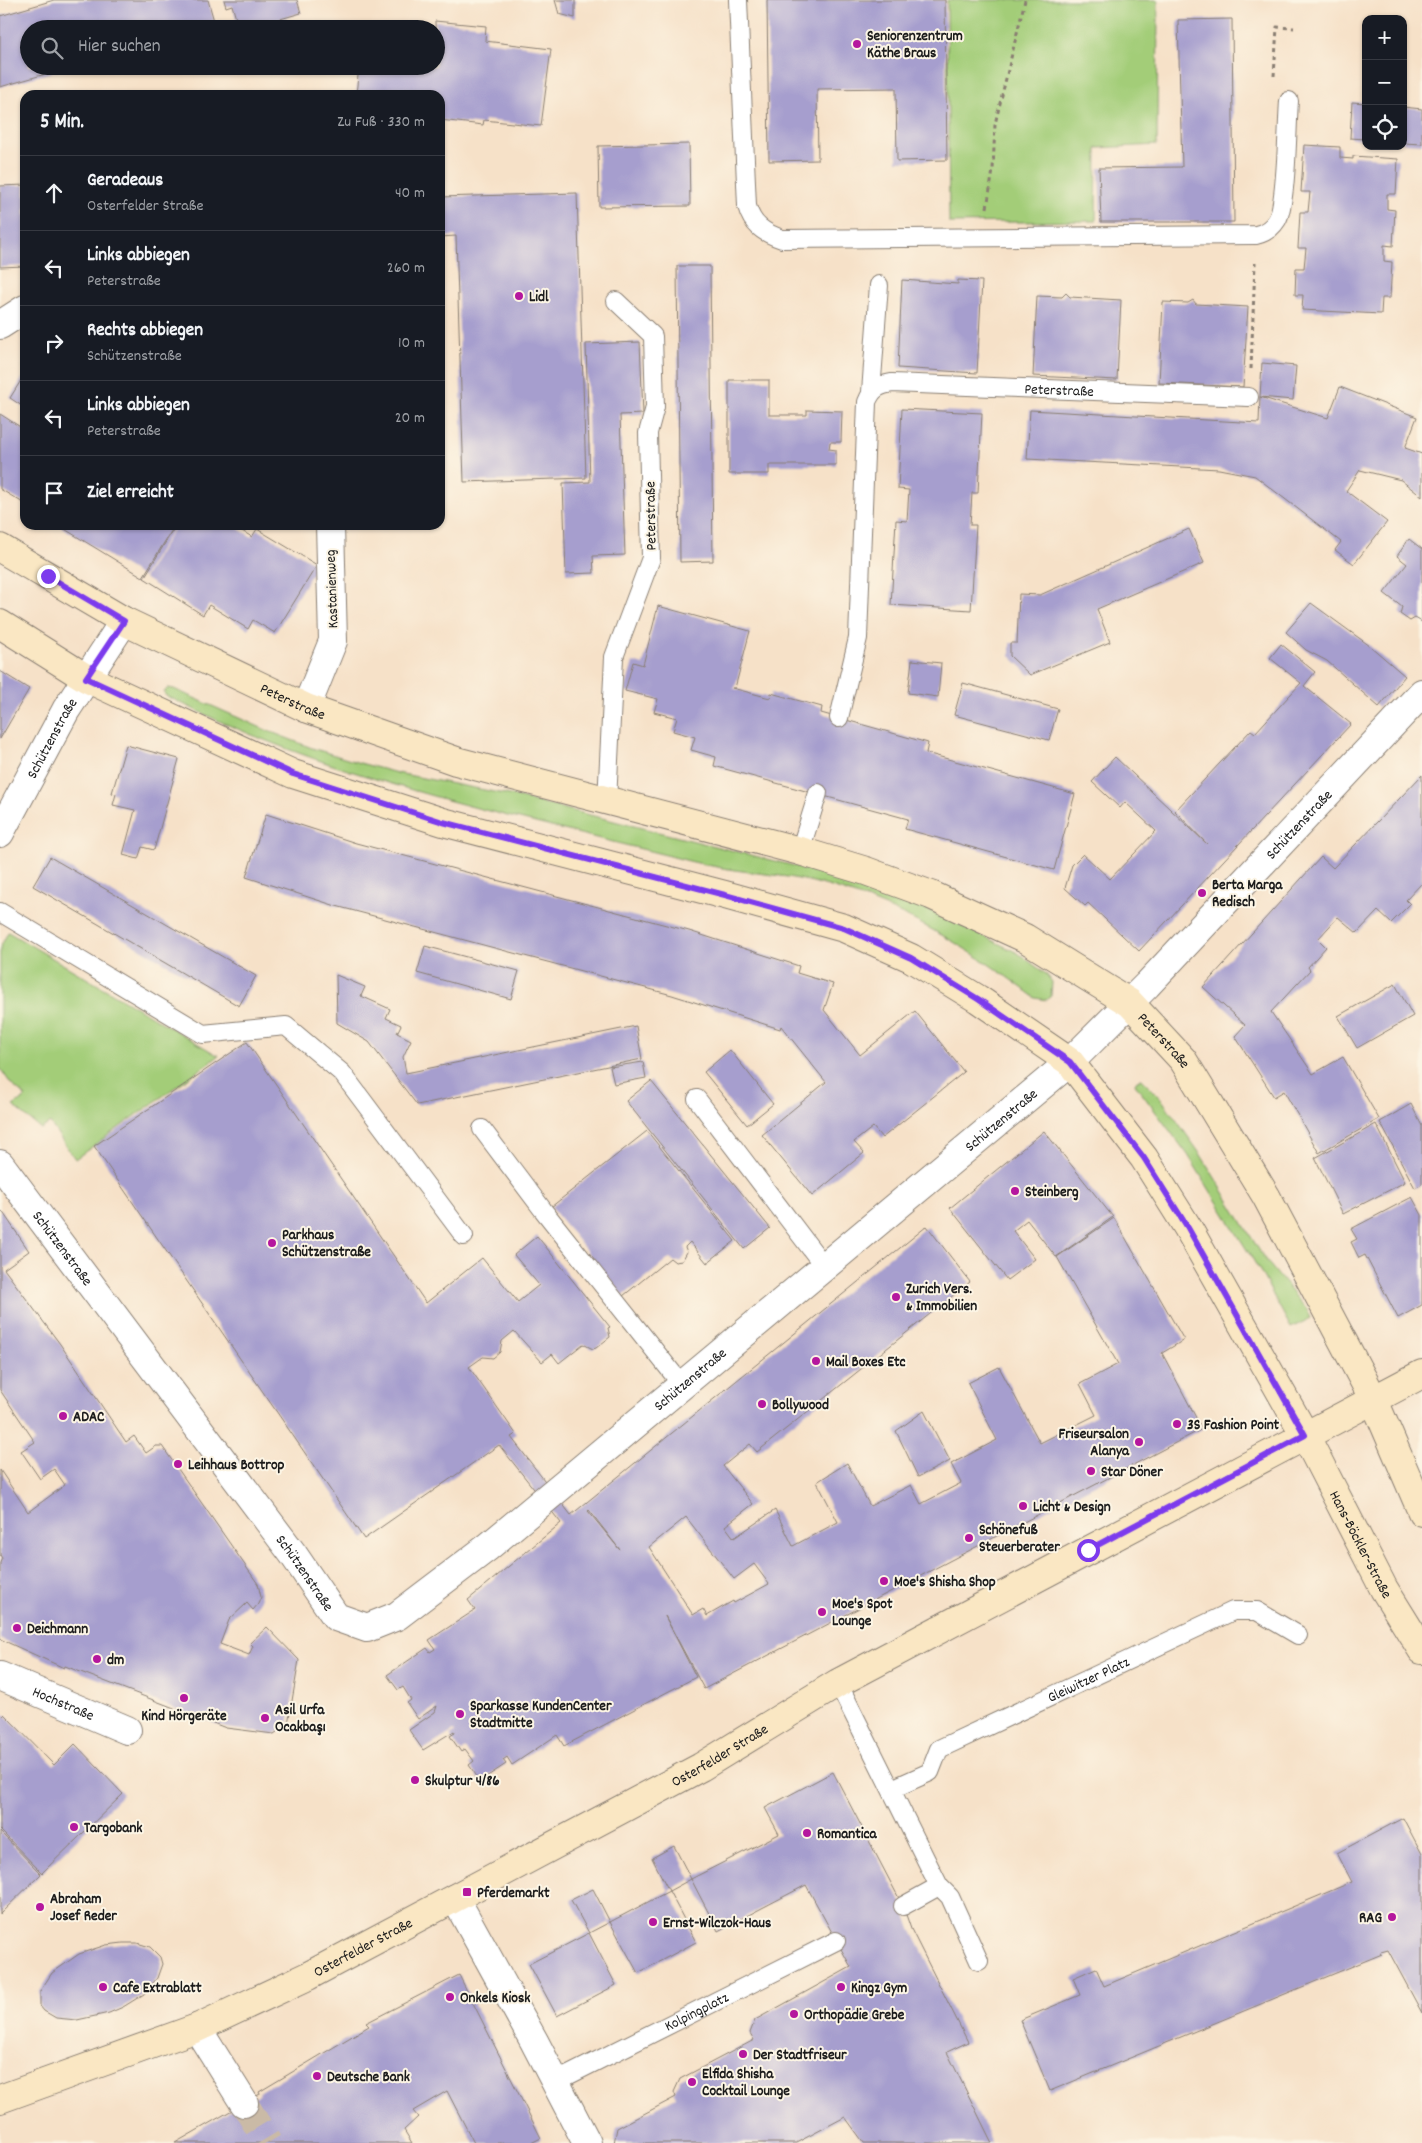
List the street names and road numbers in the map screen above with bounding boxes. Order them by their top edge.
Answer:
street label: Peterstraße [1024,379,1095,404]
street label: Peterstraße [640,481,664,551]
street label: Kastanienweg [321,549,345,629]
street label: Peterstraße [256,679,328,727]
street label: Schützenstraße [22,694,84,783]
street label: Schützenstraße [1261,785,1339,865]
street label: Peterstraße [1131,1009,1195,1073]
street label: Schützenstraße [961,1084,1044,1158]
street label: Schützenstraße [26,1207,97,1292]
street label: Schützenstraße [650,1343,732,1417]
street label: Hans-Böckler-Straße [1322,1487,1397,1604]
street label: Schützenstraße [269,1531,338,1617]
street label: Gleiwitzer Platz [1044,1652,1134,1710]
street label: Hochstraße [28,1682,98,1728]
street label: Osterfelder Straße [668,1719,773,1794]
street label: Osterfelder Straße [310,1913,417,1984]
street label: Kolpingplatz [661,1987,733,2038]

